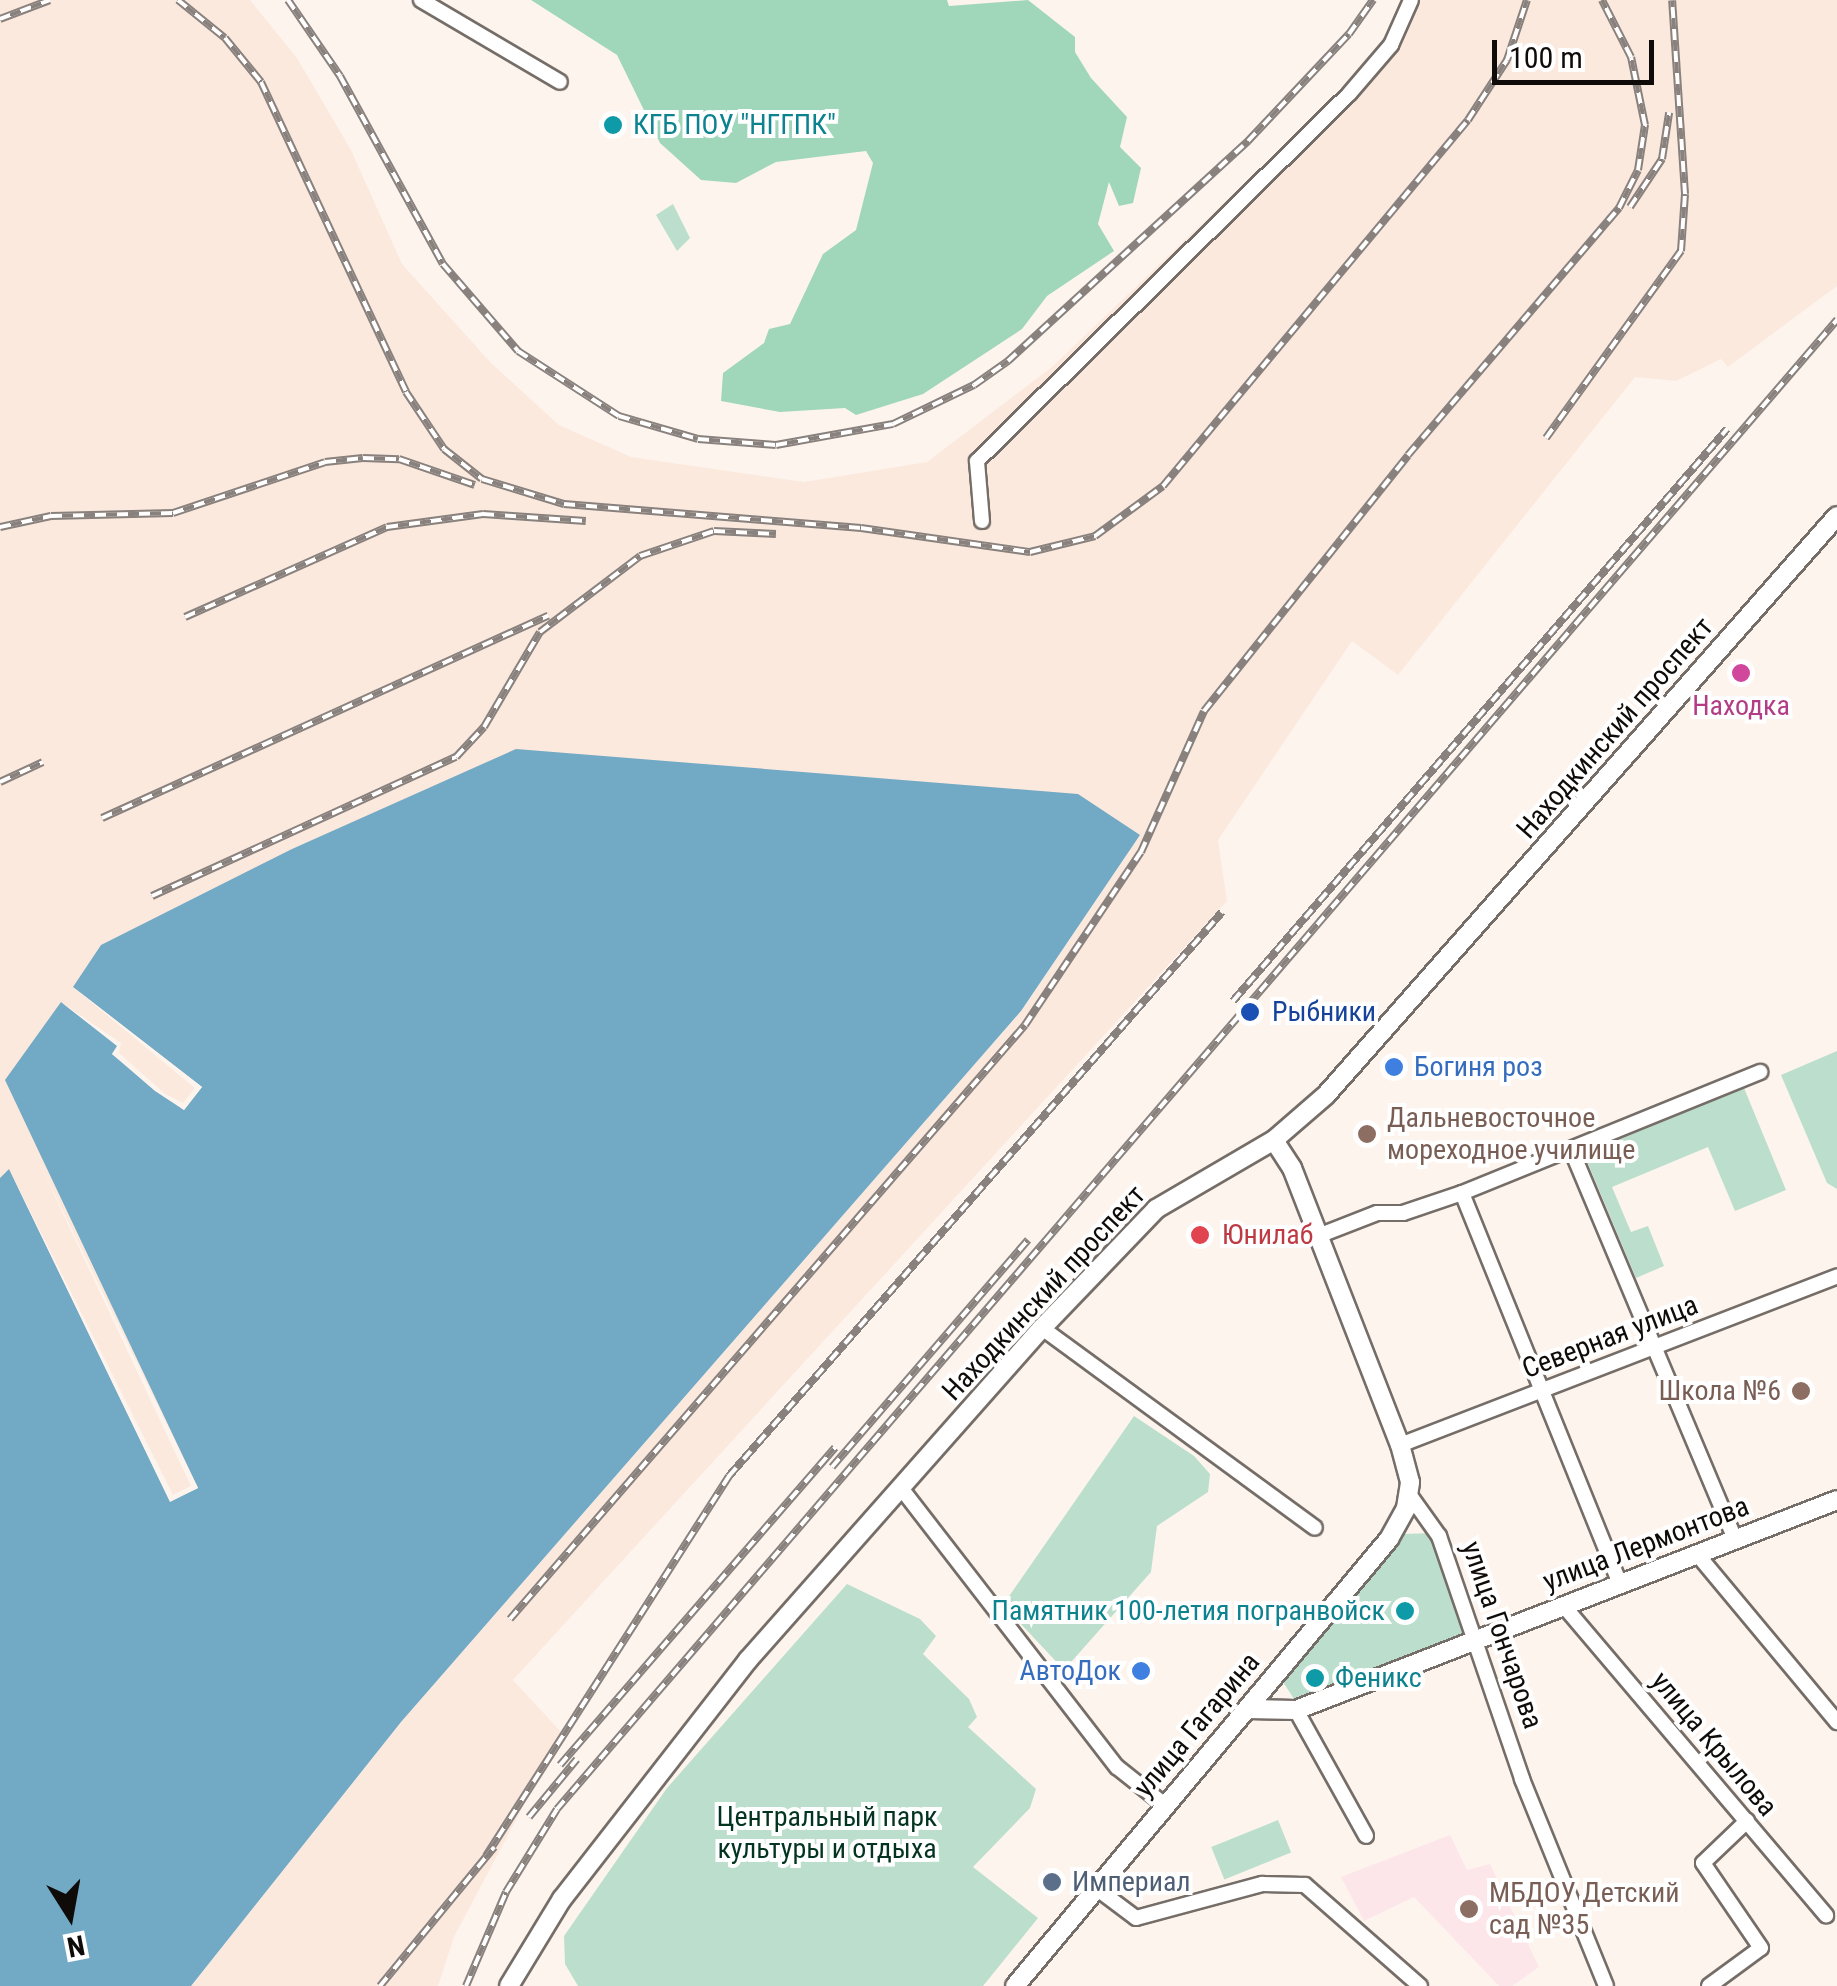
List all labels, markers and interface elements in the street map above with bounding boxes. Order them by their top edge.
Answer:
scale bar [1497,20,1660,82]
text: 100 m [1509,40,1583,75]
place label: КГБ ПОУ "НГГПК" [633,108,836,142]
marker: КГБ ПОУ "НГГПК" [602,114,624,136]
street label: Находкинский проспект [1510,611,1720,845]
marker: Находка [1730,662,1752,684]
place label: Находка [1692,689,1790,723]
place label: Рыбники [1272,995,1376,1029]
marker: Рыбники [1237,999,1263,1025]
place label: Богиня роз [1414,1050,1543,1084]
marker: Богиня роз [1383,1056,1405,1078]
place label: Дальневосточное мореходное училище [1387,1101,1635,1167]
marker: Дальневосточное мореходное училище [1356,1123,1378,1145]
street label: Находкинский проспект [936,1178,1152,1408]
place label: Юнилаб [1222,1218,1313,1252]
marker: Юнилаб [1187,1222,1213,1248]
street label: Северная улица [1517,1288,1703,1386]
place label: Школа №6 [1658,1374,1781,1408]
marker: Школа №6 [1790,1380,1812,1402]
street label: улица Лермонтова [1538,1489,1754,1599]
street label: улица Гончарова [1454,1537,1550,1733]
place label: Памятник 100-летия погранвойск [992,1594,1385,1628]
marker: Памятник 100-летия погранвойск [1394,1600,1416,1622]
street label: улица Гагарина [1127,1646,1267,1804]
place label: АвтоДок [1020,1654,1121,1688]
marker: АвтоДок [1130,1660,1152,1682]
place label: Феникс [1335,1661,1422,1695]
street label: улица Крылова [1644,1665,1784,1823]
marker: Феникс [1304,1667,1326,1689]
park label: Центральный парк культуры и отдыха [716,1800,938,1866]
place label: Империал [1072,1865,1191,1899]
north arrow [20,1866,120,1966]
marker: Империал [1041,1871,1063,1893]
place label: МБДОУ Детский сад №35 [1489,1876,1679,1942]
marker: МБДОУ Детский сад №35 [1458,1898,1480,1920]
text: N [64,1928,87,1964]

